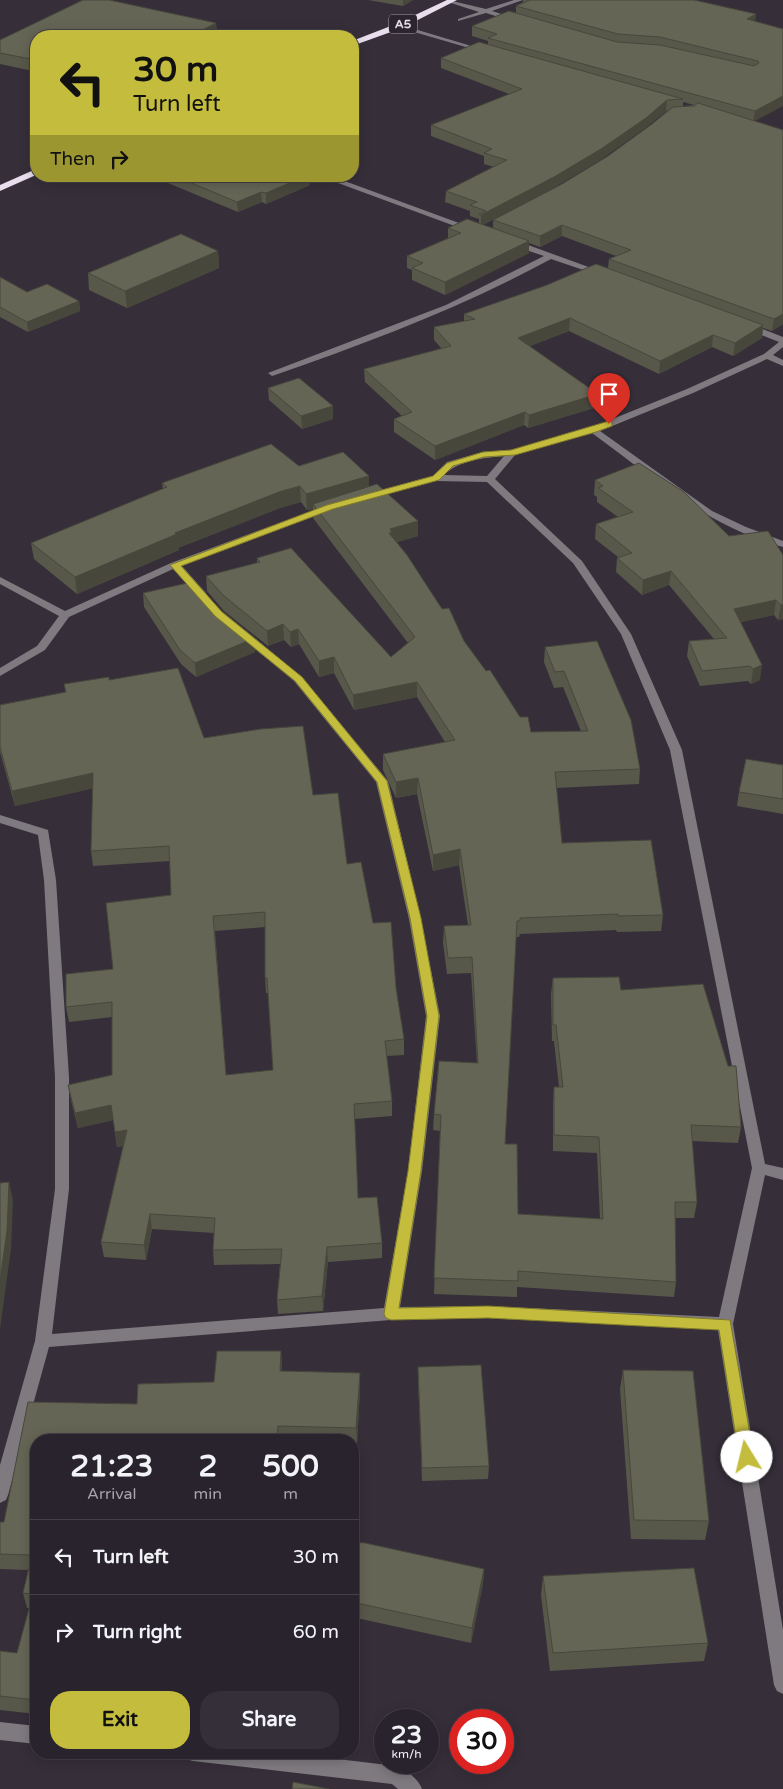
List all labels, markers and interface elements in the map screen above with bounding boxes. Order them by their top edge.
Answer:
road number: A5 [389,14,417,34]
text: 30 m [133,49,218,91]
icon: left [50,50,115,115]
text: Turn left [133,91,221,117]
icon: right [105,145,133,173]
text: Then [50,148,95,170]
pin [588,373,630,424]
icon: arrive [595,380,623,408]
position arrow [720,1430,772,1482]
text: 21:23 [70,1448,153,1485]
text: 2 [198,1448,217,1485]
text: 500 [262,1448,319,1485]
text: Arrival [87,1484,137,1504]
text: min [194,1484,222,1504]
text: m [283,1484,298,1504]
icon: left [50,1543,78,1571]
text: Turn left [93,1546,169,1568]
text: 30 m [293,1546,339,1568]
icon: right [50,1618,78,1646]
text: Turn right [93,1621,181,1643]
text: 60 m [293,1621,339,1643]
button: Exit [50,1691,190,1749]
button: Share [200,1691,339,1749]
speed limit sign: 30 [449,1709,514,1774]
text: 23 [391,1720,422,1750]
text: km/h [391,1747,422,1761]

